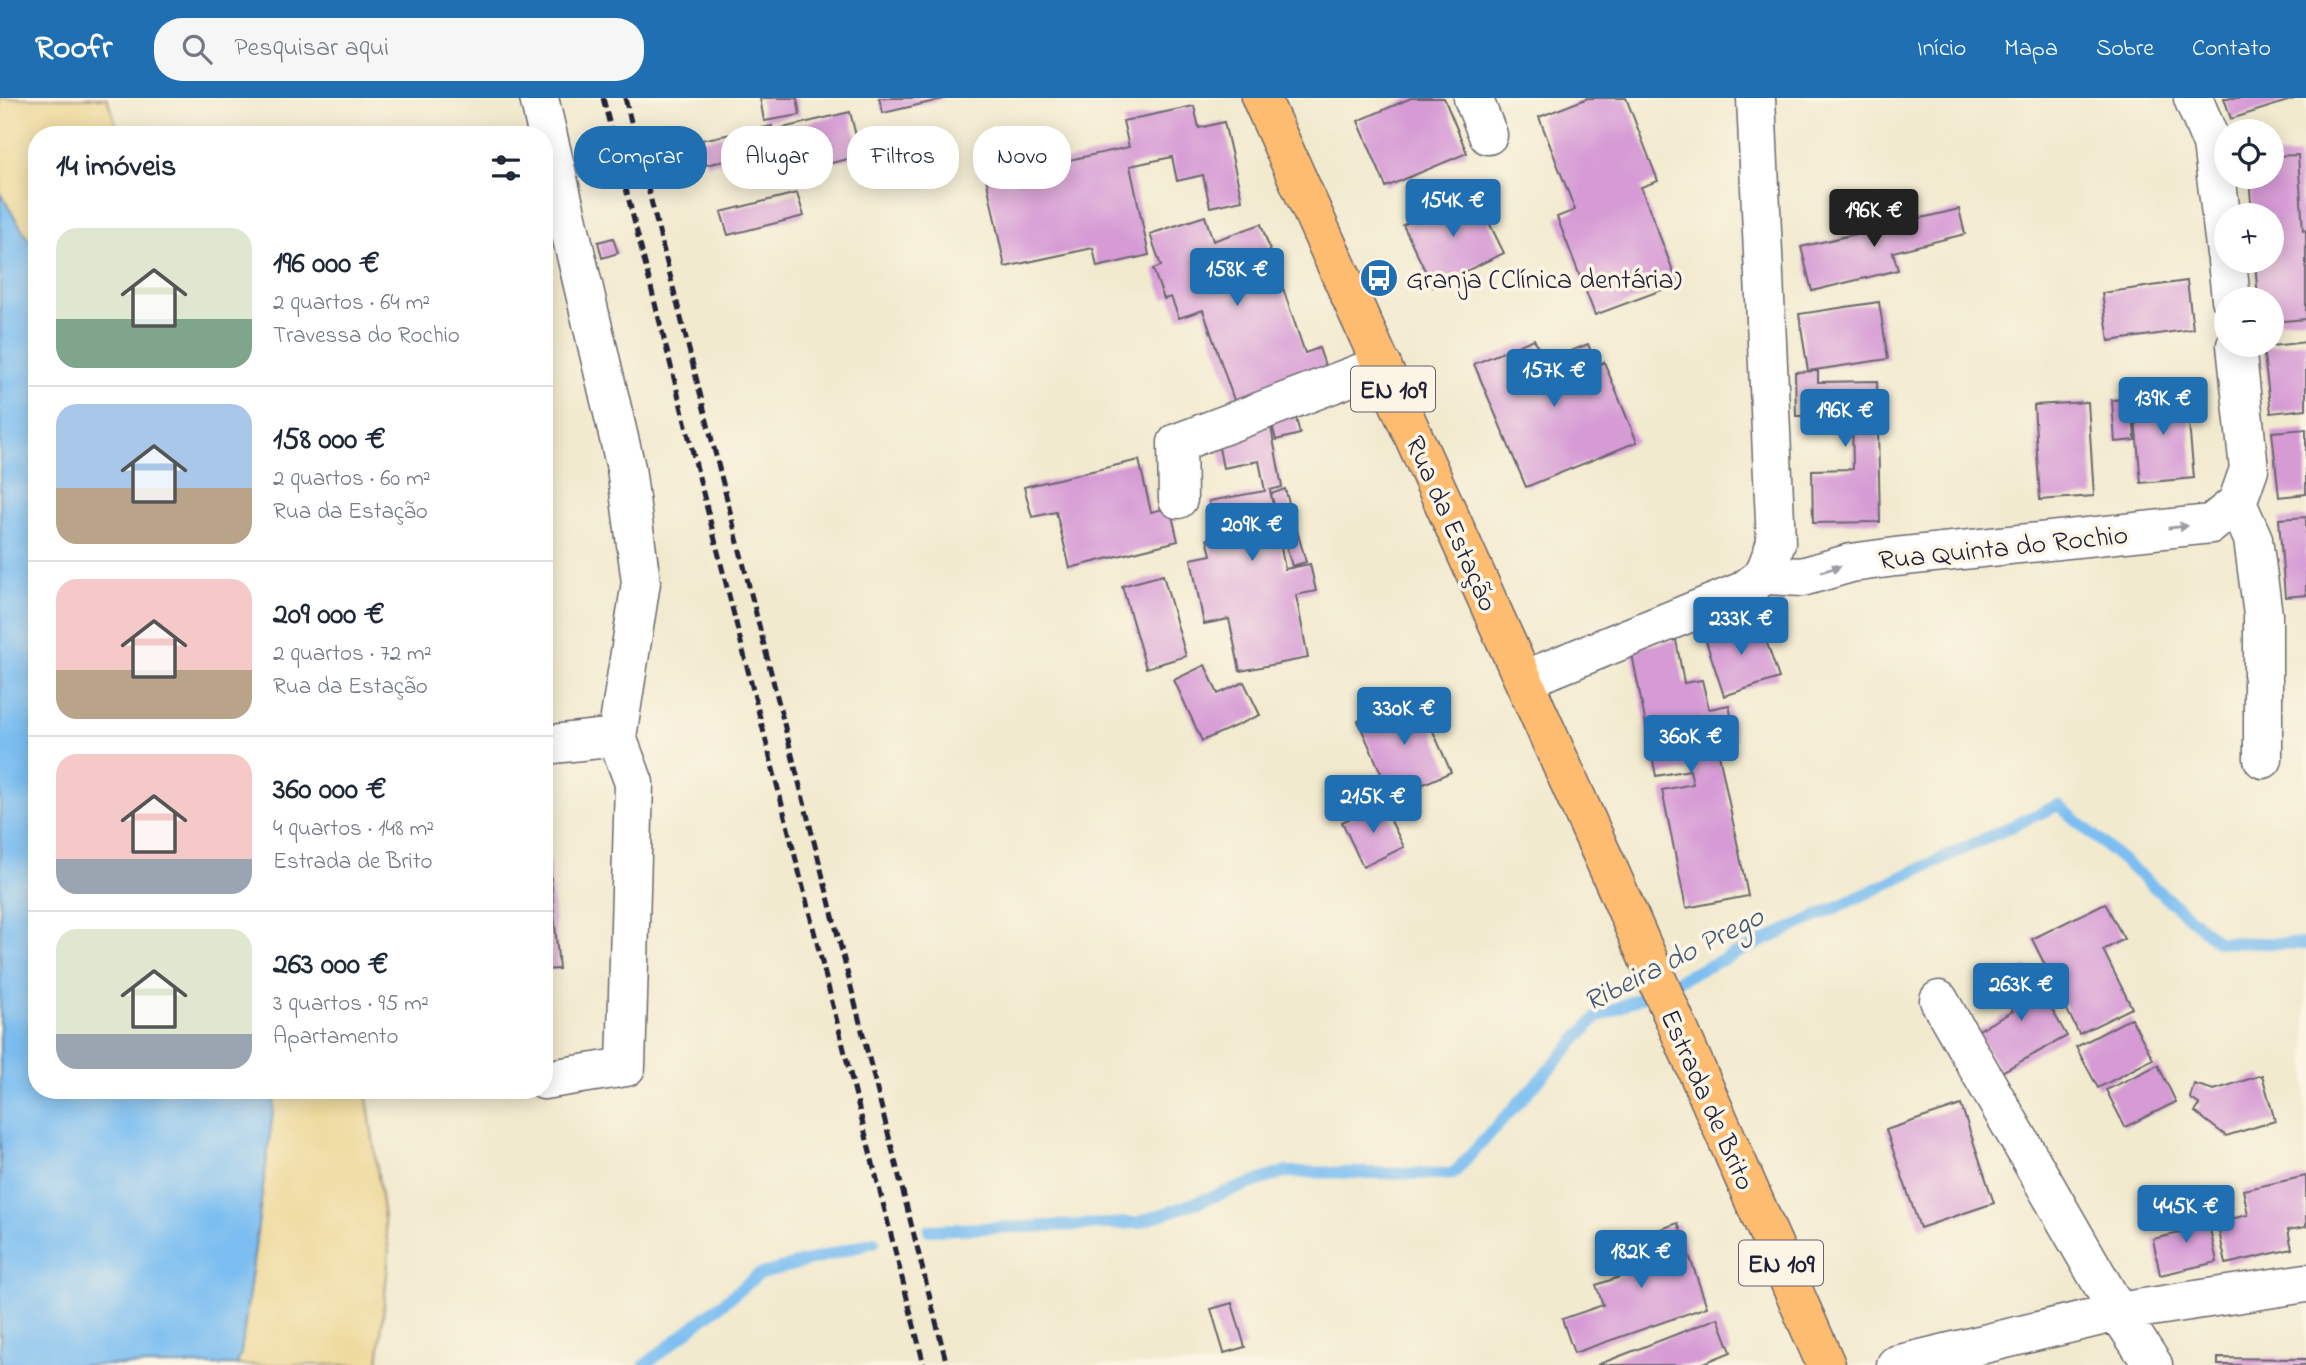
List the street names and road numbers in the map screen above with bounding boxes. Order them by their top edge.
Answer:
road number: EN 109 [1351,366,1435,412]
street label: Rua da Estação [1393,430,1507,619]
street label: Rua Quinta do Rochio [1877,516,2130,583]
street label: Estrada de Brito [1648,1003,1764,1197]
road number: EN 109 [1739,1240,1823,1286]

